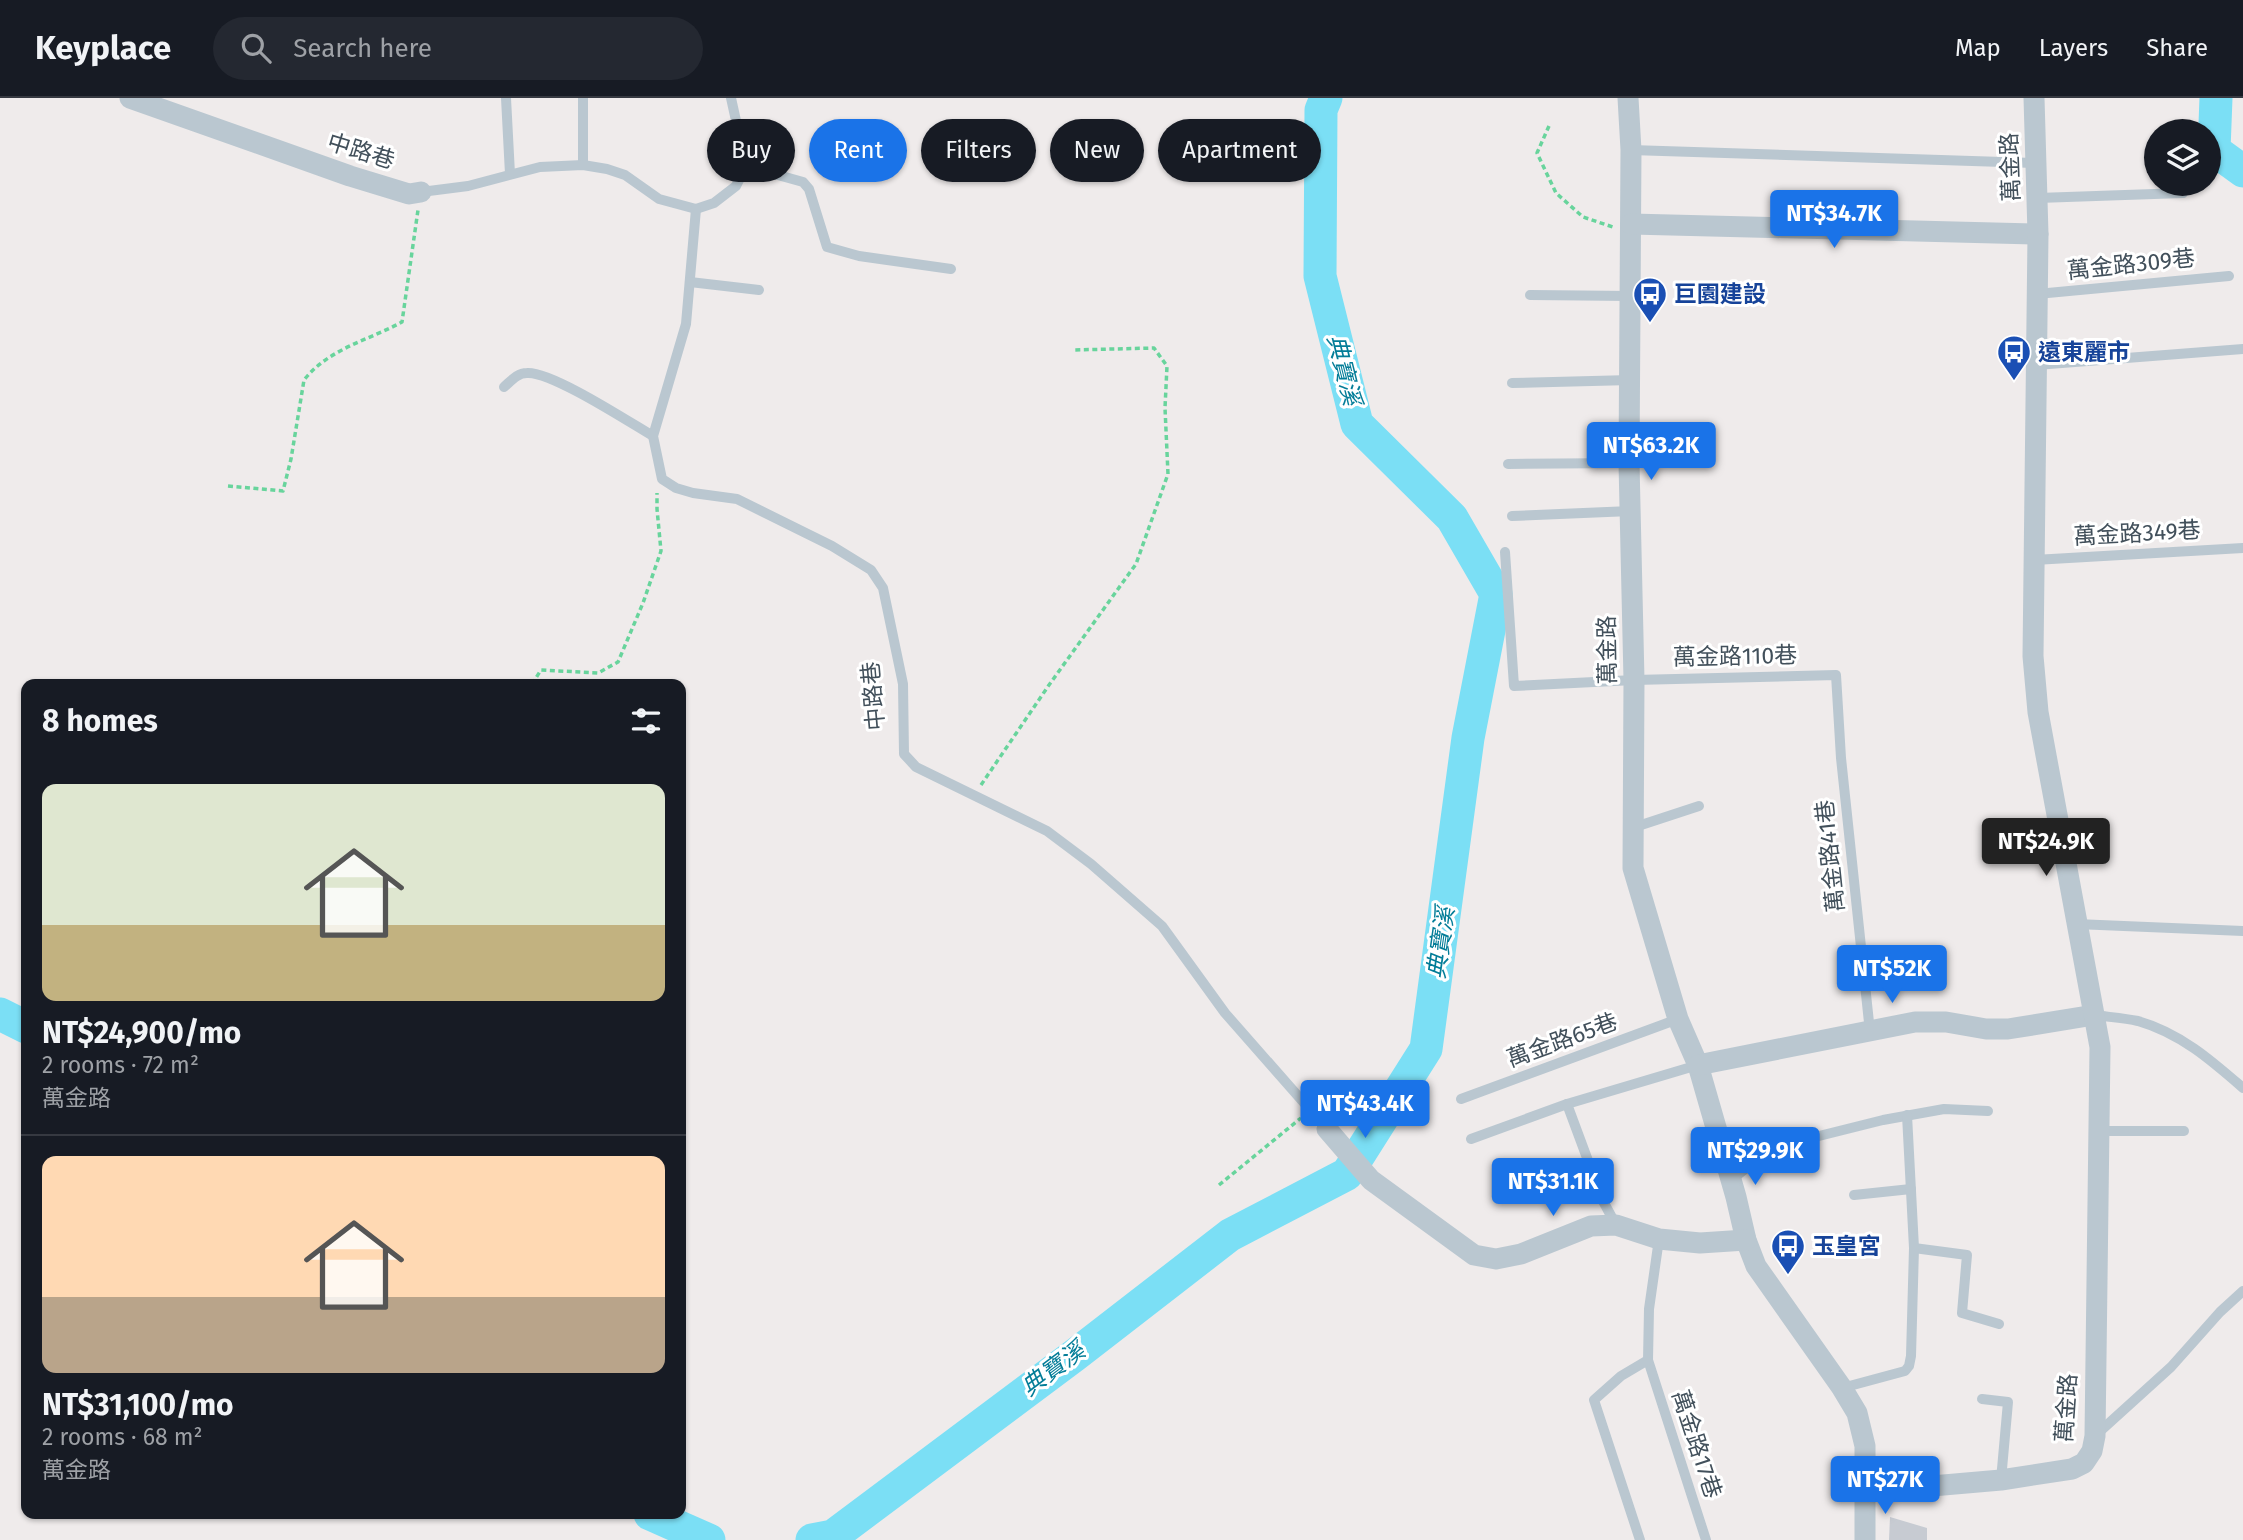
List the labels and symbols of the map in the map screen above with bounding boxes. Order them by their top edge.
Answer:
street label: 中路巷 [324,128,398,174]
street label: 萬金路 [1995,132,2025,202]
pin: NT$34.7K [1762,190,1906,250]
street label: 萬金路309巷 [2066,243,2196,285]
bus stop icon: 巨園建設 [1631,275,1669,324]
place label: 巨園建設 [1674,280,1766,308]
water label: 典寶溪 [1322,332,1367,411]
bus stop icon: 遠東麗市 [1995,333,2033,382]
place label: 遠東麗市 [2038,338,2130,366]
pin: NT$63.2K [1579,422,1723,482]
street label: 萬金路349巷 [2073,516,2201,550]
street label: 萬金路 [1592,615,1622,685]
street label: 萬金路110巷 [1673,641,1797,671]
street label: 中路巷 [856,660,890,732]
street label: 萬金路41巷 [1810,798,1850,914]
pin: NT$24.9K [1974,818,2118,878]
water label: 典寶溪 [1422,902,1460,981]
pin: NT$52K [1835,946,1949,1005]
street label: 萬金路65巷 [1503,1007,1621,1073]
pin: NT$43.4K [1293,1080,1437,1140]
pin: NT$29.9K [1683,1128,1827,1187]
pin: NT$31.1K [1481,1158,1625,1218]
bus stop icon: 玉皇宮 [1769,1227,1807,1276]
place label: 玉皇宮 [1812,1232,1881,1260]
water label: 典寶溪 [1016,1334,1093,1402]
street label: 萬金路 [2050,1373,2082,1443]
street label: 萬金路17巷 [1666,1386,1728,1502]
pin: NT$27K [1828,1456,1942,1516]

